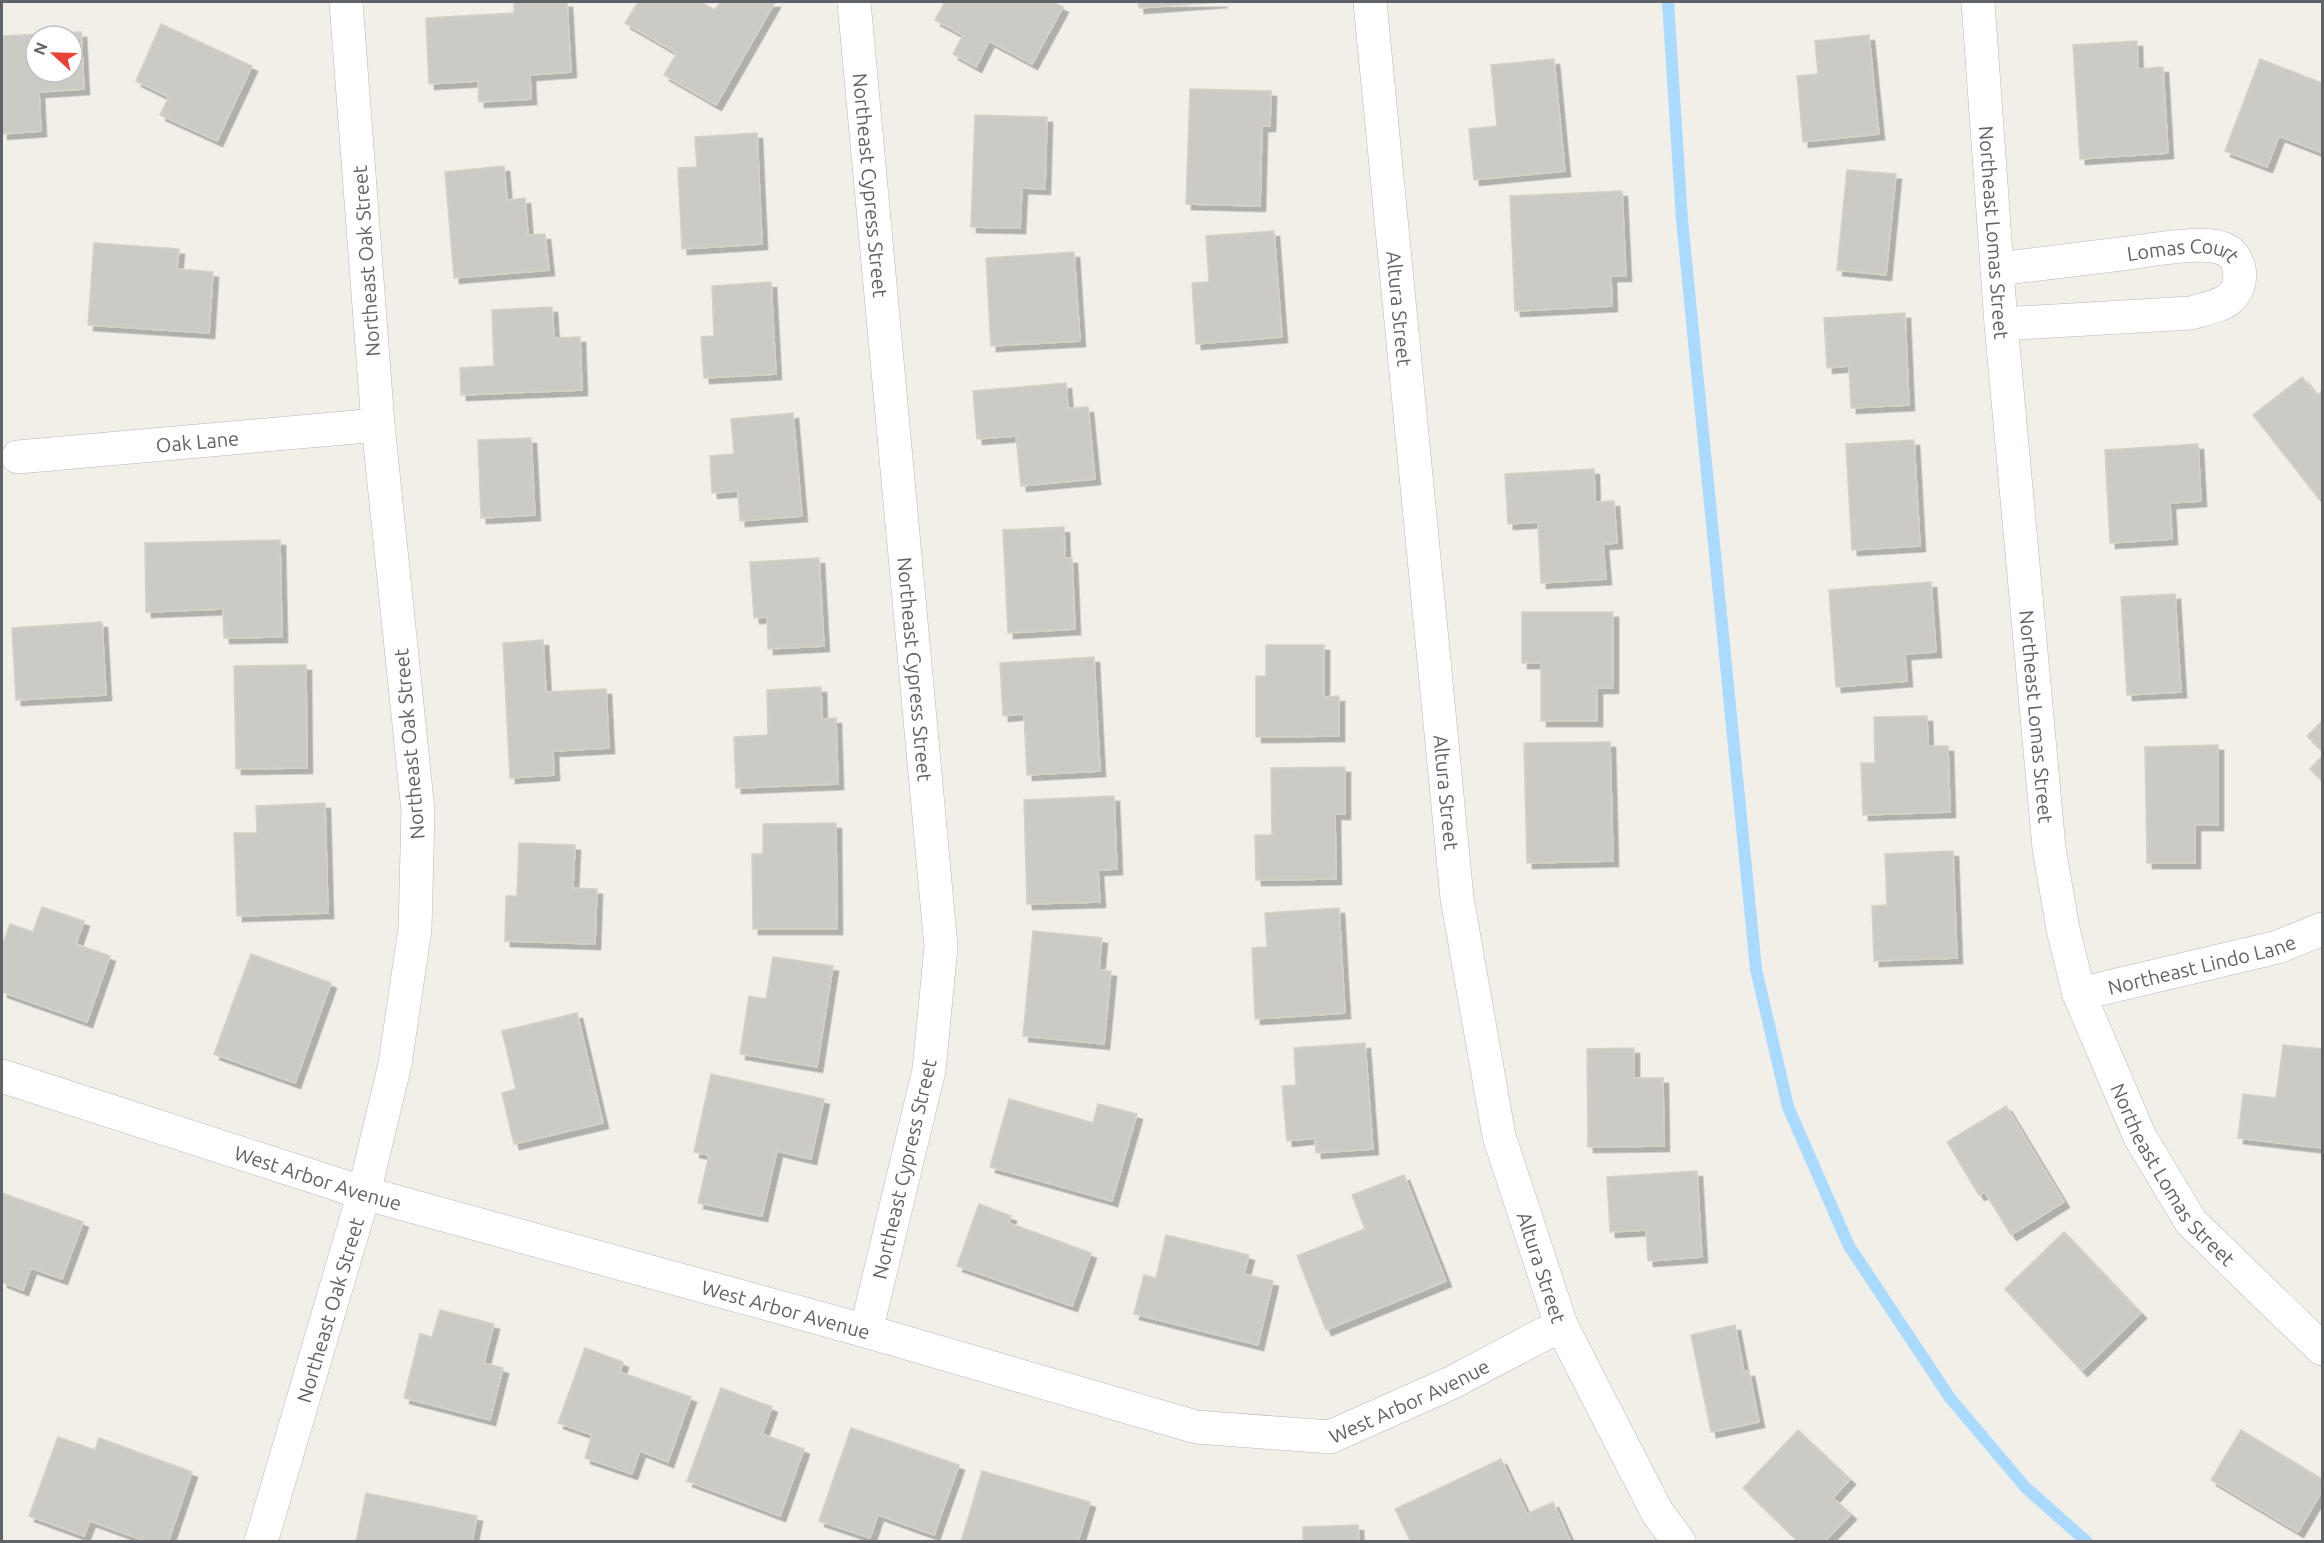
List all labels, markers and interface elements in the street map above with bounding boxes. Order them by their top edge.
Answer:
north arrow [24,24,84,84]
text: N [30,39,51,57]
street label: Northeast Cypress Street [849,72,893,299]
street label: Northeast Lomas Street [1975,125,2014,340]
street label: Northeast Oak Street [348,164,384,357]
street label: Lomas Court [2125,234,2245,267]
street label: Altura Street [1383,250,1417,367]
street label: Oak Lane [155,426,240,456]
street label: Northeast Cypress Street [894,556,937,783]
street label: Northeast Lomas Street [2016,609,2058,824]
street label: Northeast Oak Street [389,647,429,840]
street label: Altura Street [1430,734,1464,851]
street label: Northeast Lindo Lane [2105,930,2299,998]
street label: Northeast Cypress Street [867,1057,941,1281]
street label: Northeast Lomas Street [2107,1080,2240,1270]
street label: West Arbor Avenue [232,1140,404,1214]
street label: Altura Street [1513,1209,1571,1326]
street label: Northeast Oak Street [291,1215,368,1405]
street label: West Arbor Avenue [699,1275,873,1343]
street label: West Arbor Avenue [1325,1354,1493,1448]

